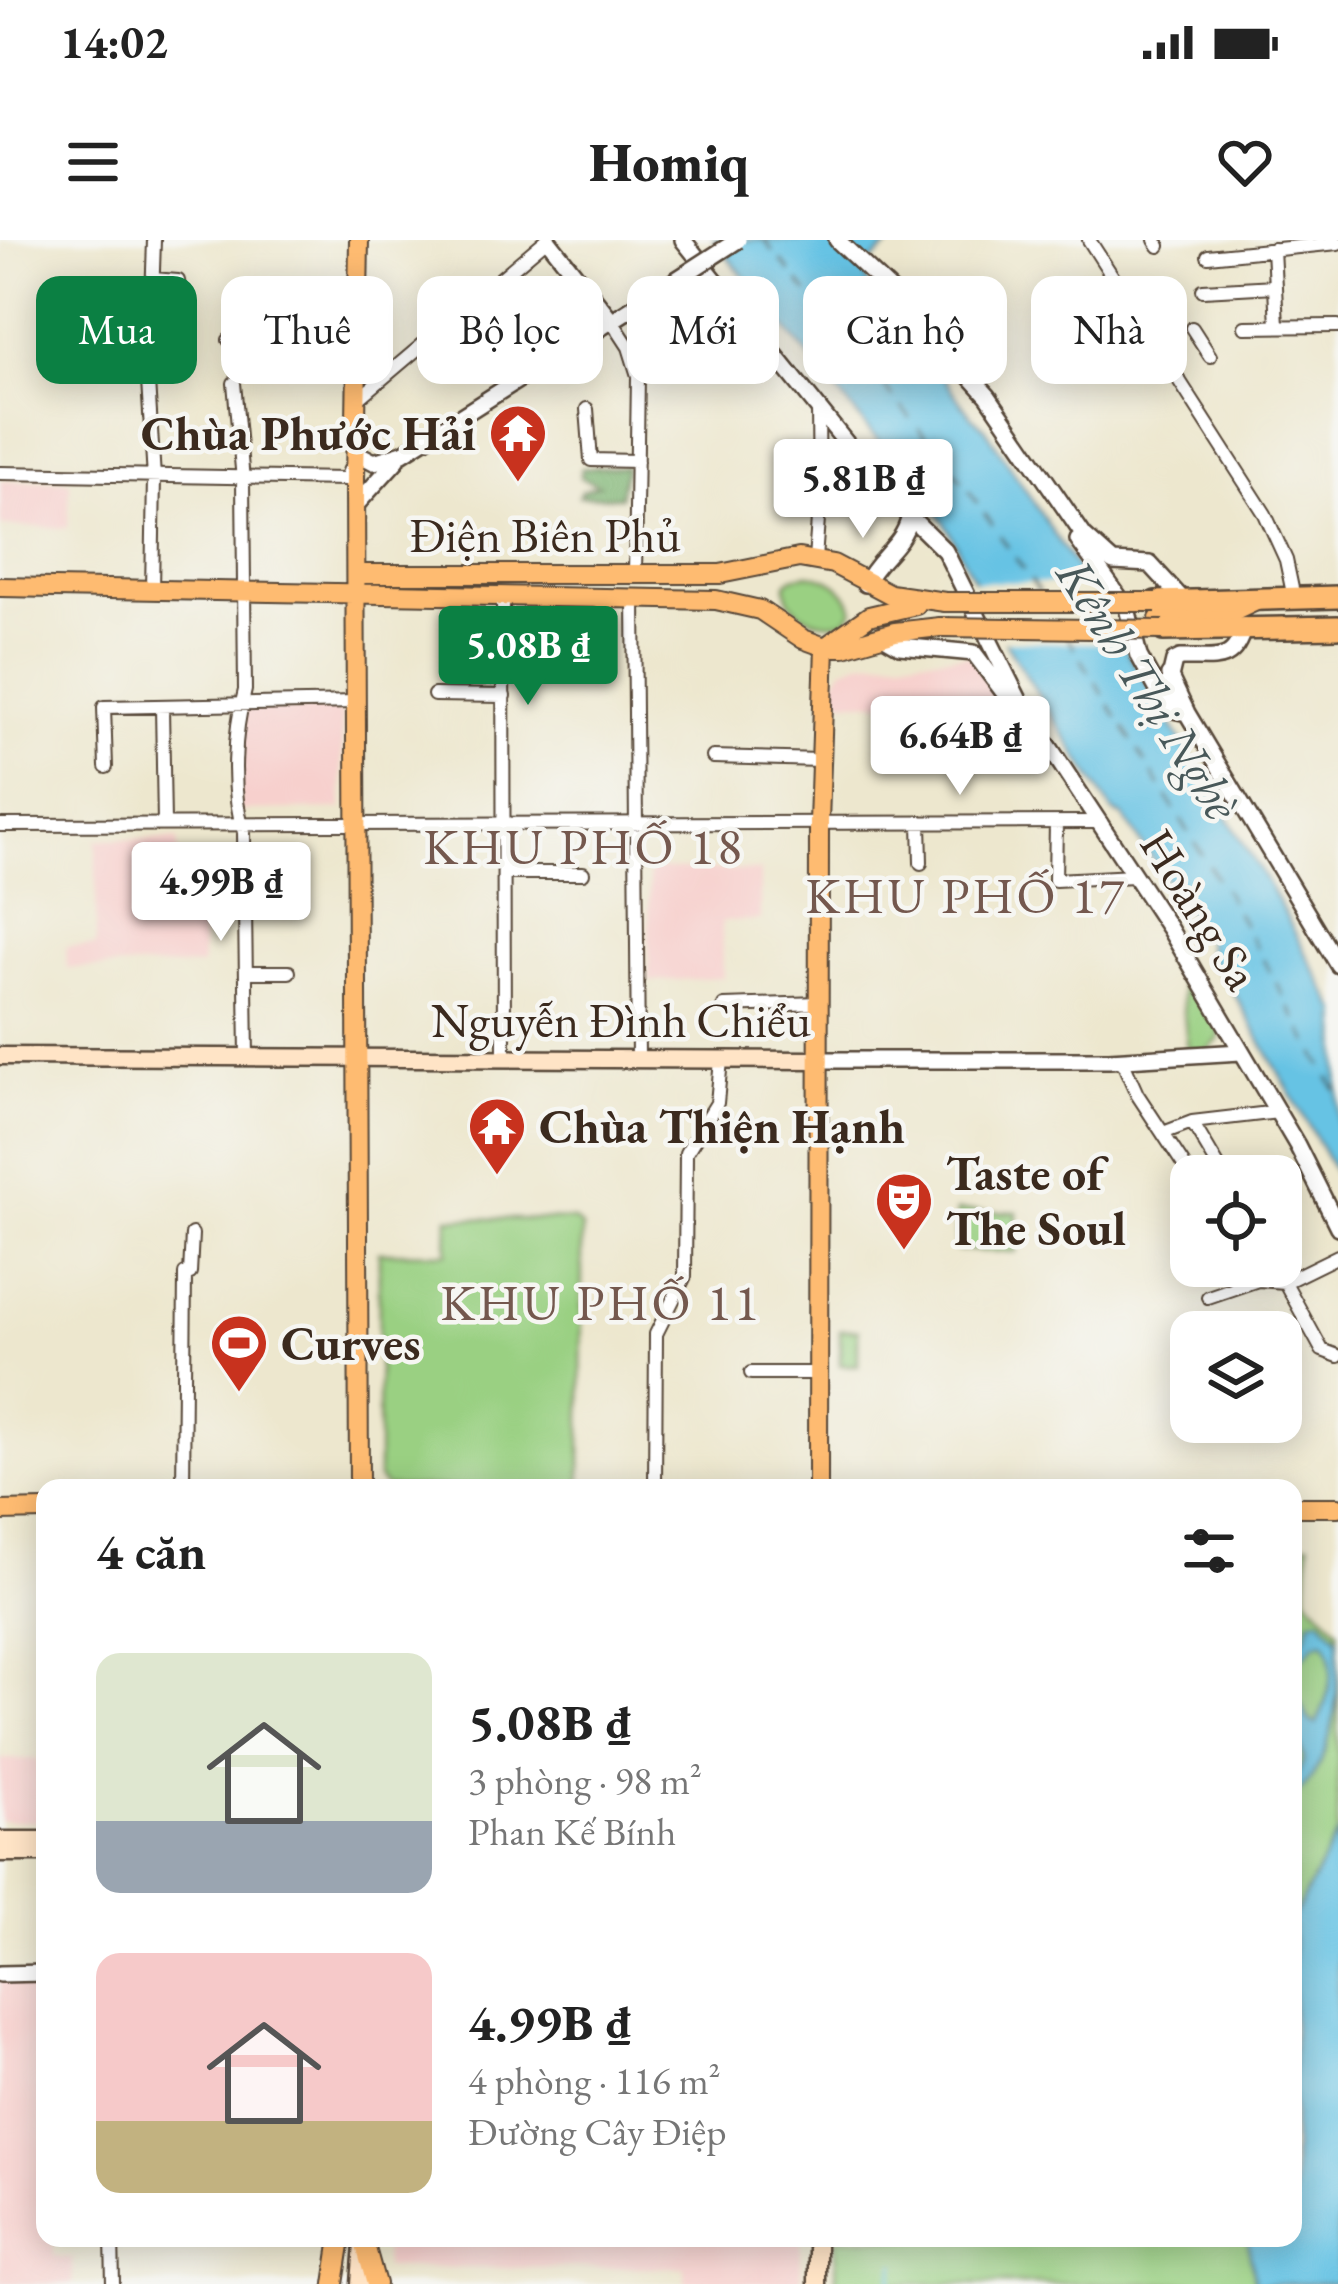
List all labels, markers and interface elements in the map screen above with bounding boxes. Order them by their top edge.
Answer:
text: 14:02 [60,13,168,71]
text: Homiq [589,127,749,197]
icon: menu [60,129,126,195]
icon: heart [1212,129,1278,195]
chip: Mua [36,276,197,384]
chip: Thuê [221,276,393,384]
chip: Bộ lọc [417,276,603,384]
chip: Mới [627,276,779,384]
chip: Căn hộ [803,276,1007,384]
chip: Nhà [1031,276,1187,384]
place label: Chùa Phước Hải [141,402,476,464]
temple icon: Chùa Phước Hải [487,402,549,484]
pin: 5.81B ₫ [752,439,974,541]
text: 5.81B ₫ [801,452,925,503]
street label: Ðiện Biên Phủ [409,504,681,566]
water label: Kênh Thị Nghè [1042,545,1256,833]
pin: 5.08B ₫ [417,606,639,708]
text: 5.08B ₫ [466,619,590,670]
pin: 6.64B ₫ [849,696,1071,798]
text: 6.64B ₫ [898,709,1022,760]
district label: KHU PHỐ 18 [423,813,745,879]
street label: Hoàng Sa [1127,817,1274,1002]
pin: 4.99B ₫ [110,842,332,944]
text: 4.99B ₫ [159,855,283,906]
district label: KHU PHỐ 17 [805,862,1127,928]
street label: Nguyễn Đình Chiểu [431,989,811,1051]
temple icon: Chùa Thiện Hạnh [466,1095,528,1177]
place label: Chùa Thiện Hạnh [539,1095,905,1157]
place label: Taste of The Soul [946,1142,1126,1259]
map controls [1170,1155,1302,1443]
button: locate [1170,1155,1302,1287]
theatre icon: Taste of The Soul [873,1170,935,1252]
district label: KHU PHỐ 11 [440,1269,762,1335]
button: layers [1170,1311,1302,1443]
sports icon: Curves [208,1312,270,1394]
place label: Curves [281,1312,420,1374]
text: 4 căn [96,1518,206,1584]
icon: filters [1176,1518,1242,1584]
text: 5.08B ₫ [468,1689,631,1755]
icon: home [192,1701,336,1845]
text: 3 phòng · 98 m² [468,1755,702,1806]
text: Phan Kế Bính [468,1806,676,1857]
text: 4.99B ₫ [468,1989,631,2055]
icon: home [192,2001,336,2145]
text: 4 phòng · 116 m² [468,2055,721,2106]
text: Đường Cây Điệp [468,2106,727,2157]

